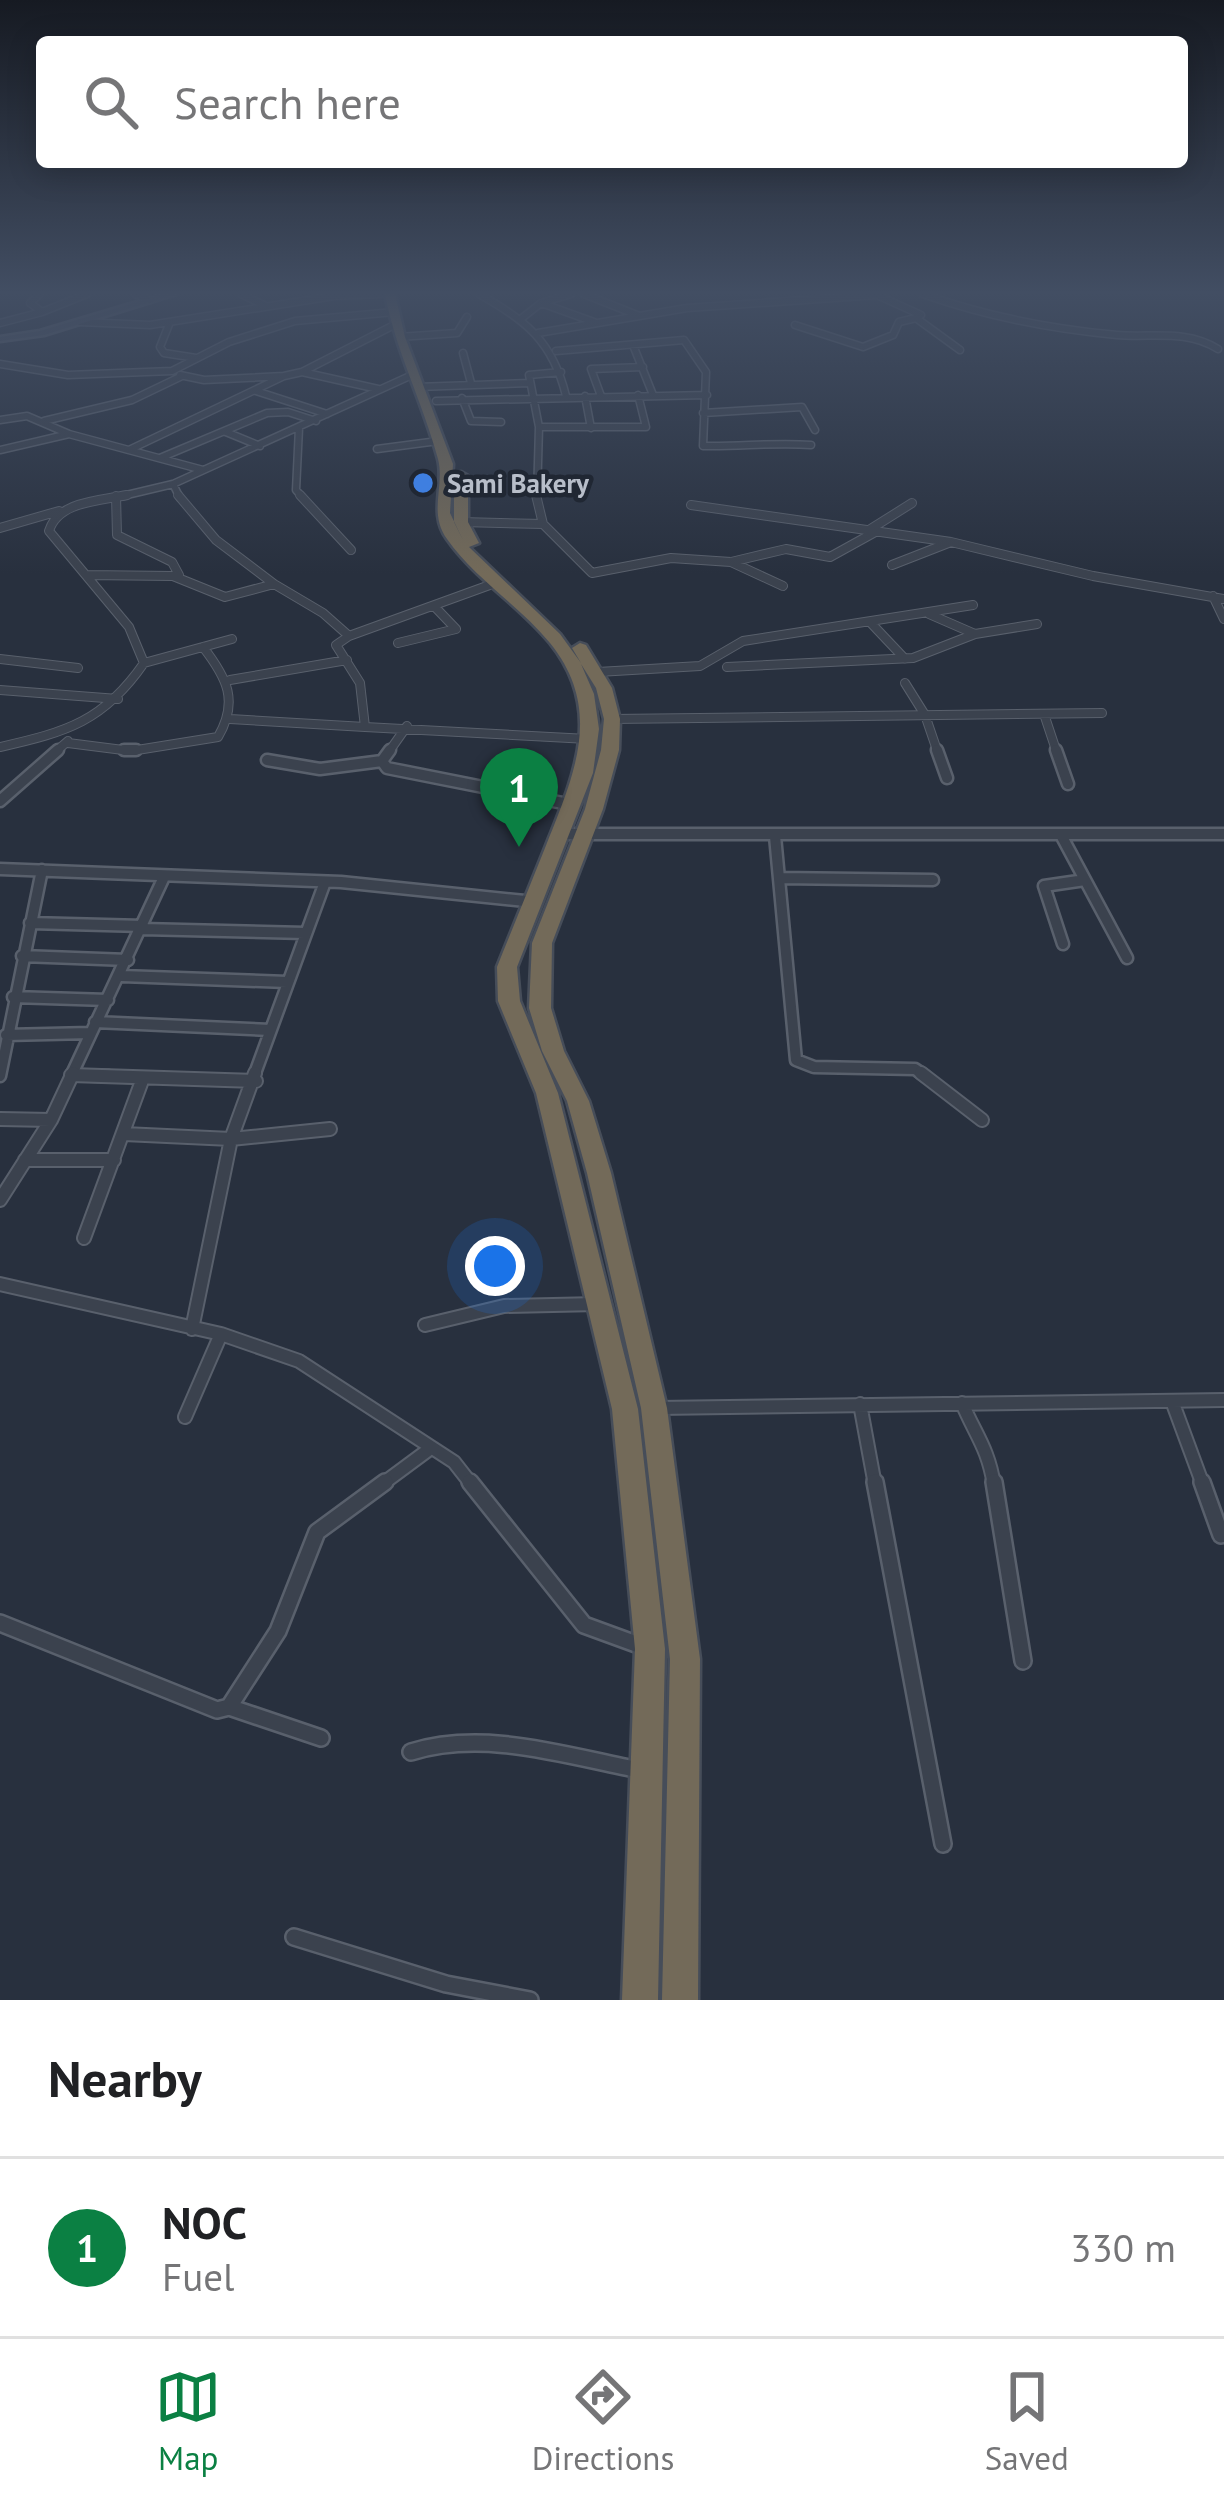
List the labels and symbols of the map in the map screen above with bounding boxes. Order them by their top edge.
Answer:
place label: Sami Bakery [447,466,590,500]
marker: Sami Bakery [410,470,436,496]
pin: 1 [480,748,558,847]
your location [465,1236,525,1296]

